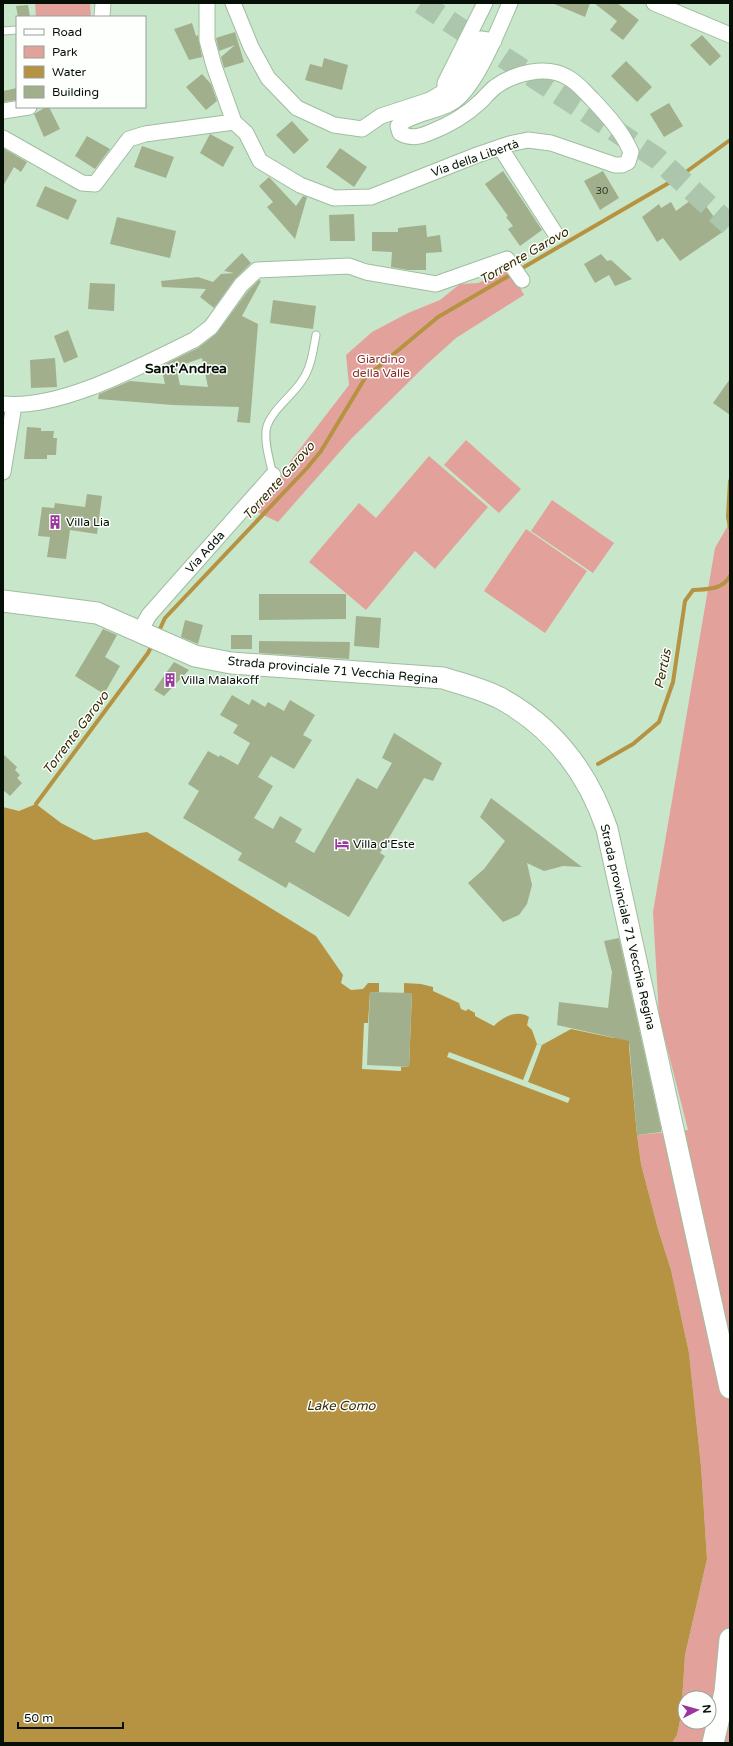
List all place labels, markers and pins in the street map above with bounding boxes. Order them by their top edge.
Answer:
building icon: Villa Lia [47,514,63,530]
place label: Villa Lia [66,515,110,529]
building icon: Villa Malakoff [162,672,178,688]
place label: Villa Malakoff [181,673,260,687]
hotel icon: Villa d'Este [334,836,350,852]
place label: Villa d'Este [353,837,415,851]

